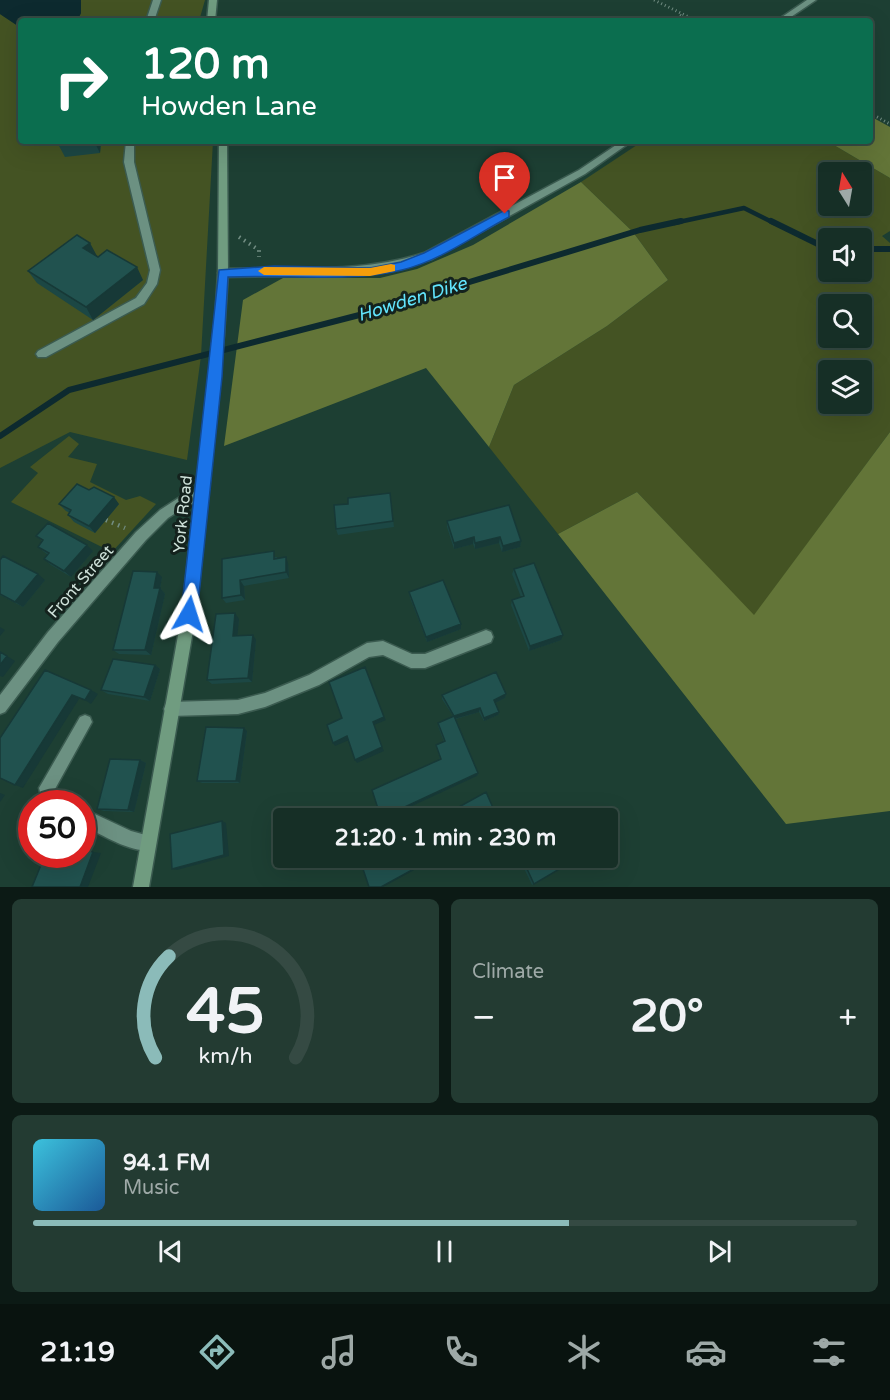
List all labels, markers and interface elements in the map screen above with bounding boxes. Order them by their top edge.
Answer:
text: 120 m [141,39,270,90]
icon: right [42,42,120,120]
text: Howden Lane [141,90,317,123]
pin [479,152,530,214]
icon: arrive [488,161,521,194]
north arrow [818,162,872,216]
map controls [818,162,872,414]
button: sound [818,228,872,282]
water label: Howden Dike [355,272,470,326]
button: search [818,294,872,348]
button: layers [818,360,872,414]
street label: York Road [169,474,197,554]
street label: Front Street [44,541,118,622]
position arrow [157,582,221,646]
speed limit sign: 50 [18,790,96,868]
text: 21:20 · 1 min · 230 m [335,825,556,851]
text: Climate [472,960,544,984]
text: 45 [186,975,265,1050]
text: 20° [630,990,704,1044]
text: − [472,998,496,1037]
text: + [838,998,857,1037]
text: km/h [199,1043,252,1069]
text: 94.1 FM [123,1150,211,1176]
text: Music [123,1176,179,1200]
icon: previous [154,1235,187,1268]
icon: pause [428,1235,461,1268]
icon: next [703,1235,736,1268]
icon: directions [196,1331,238,1373]
icon: music [318,1331,360,1373]
icon: phone [440,1331,482,1373]
icon: climate [563,1331,605,1373]
icon: car [685,1331,727,1373]
icon: filters [808,1331,850,1373]
text: 21:19 [40,1336,115,1369]

